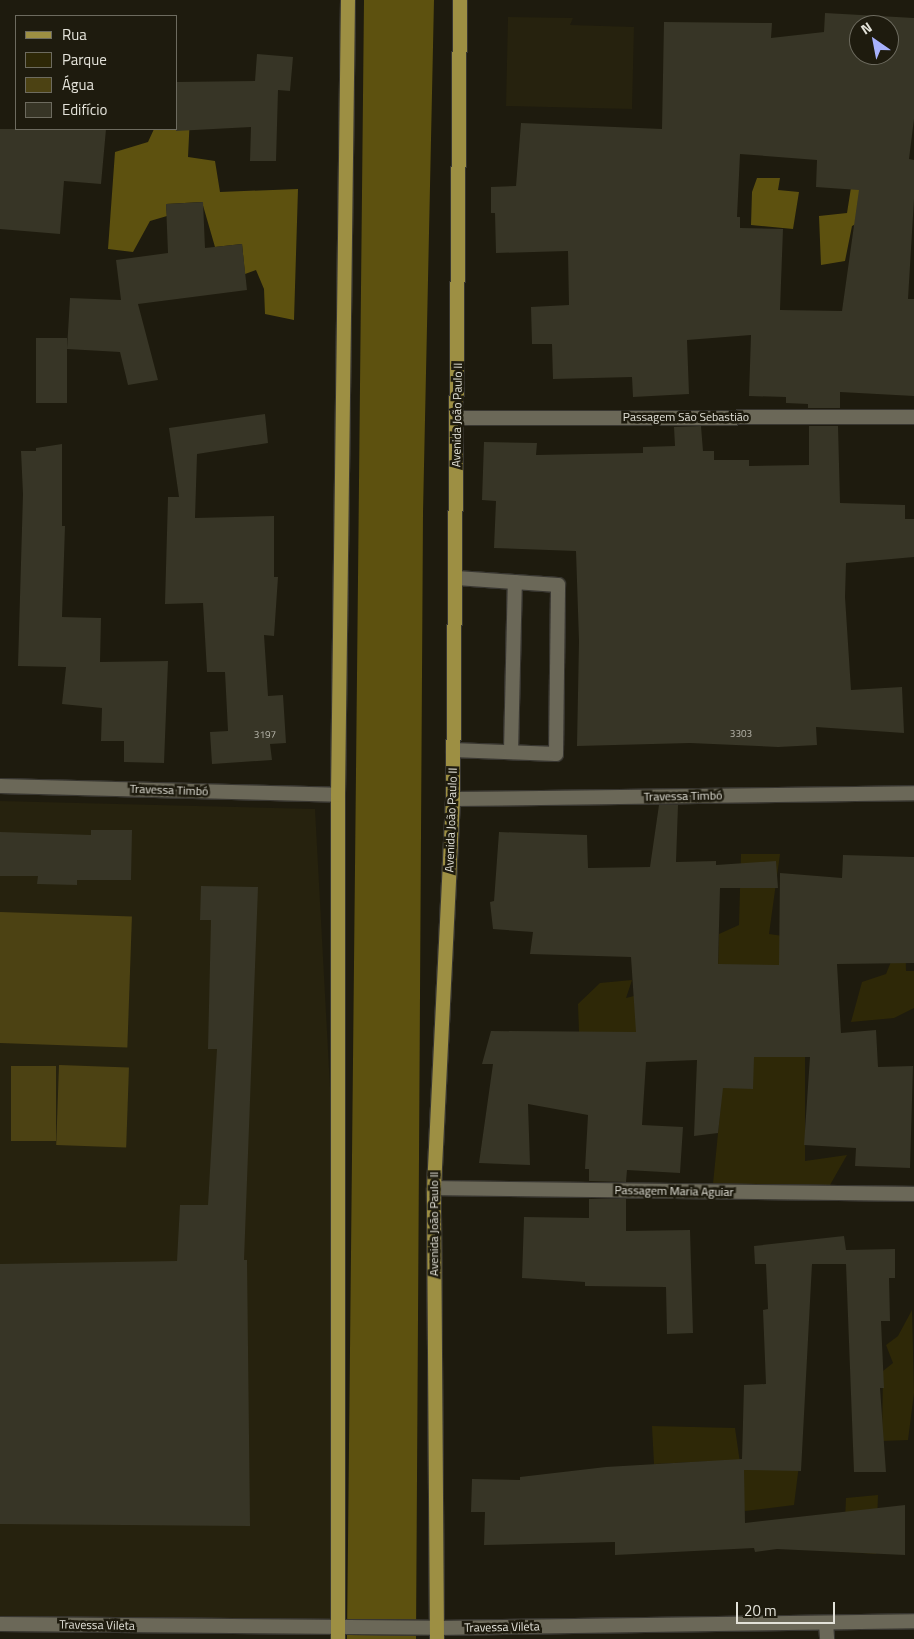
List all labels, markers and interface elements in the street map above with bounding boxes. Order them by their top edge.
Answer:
legend [15,15,178,130]
north arrow [849,15,899,65]
text: N [856,16,876,39]
text: Rua [62,23,87,46]
text: Parque [62,48,107,71]
text: Água [62,73,94,96]
text: Edifício [62,98,107,121]
street label: Avenida João Paulo II [449,363,465,467]
street label: Passagem São Sebastião [623,410,749,424]
house number: 3303 [730,728,752,740]
house number: 3197 [254,729,276,741]
street label: Avenida João Paulo II [442,768,460,872]
street label: Travessa Timbó [130,781,208,799]
street label: Travessa Timbó [644,788,722,804]
street label: Avenida João Paulo II [427,1172,441,1276]
street label: Passagem Maria Aguiar [614,1183,734,1199]
scale bar [739,1592,838,1624]
text: 20 m [744,1599,777,1622]
street label: Travessa Vileta [59,1617,135,1633]
street label: Travessa Vileta [464,1619,540,1635]

